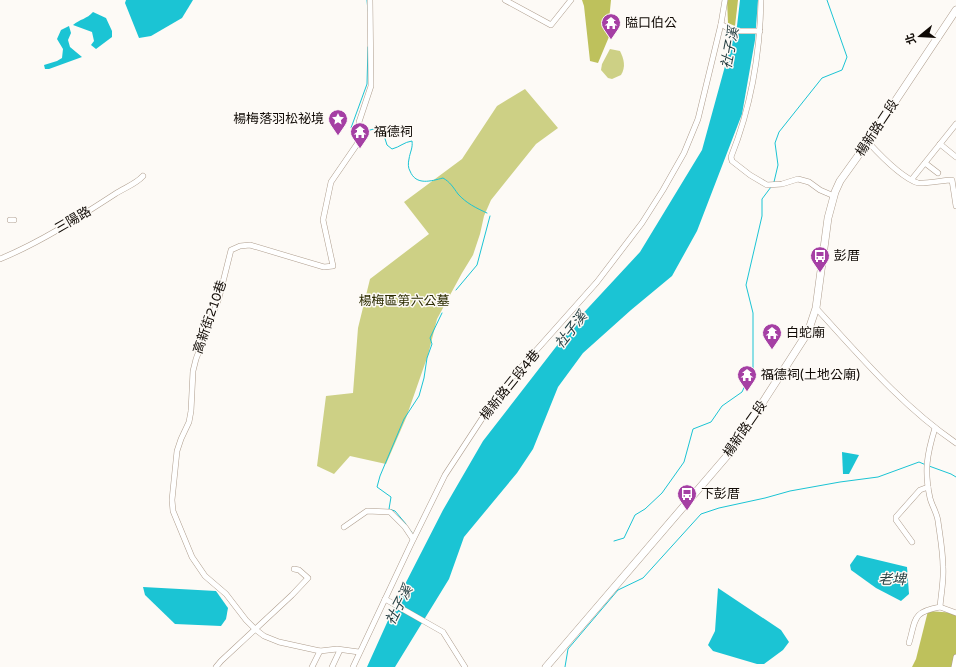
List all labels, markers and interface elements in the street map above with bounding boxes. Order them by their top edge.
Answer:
temple icon: 隘口伯公 [600,12,622,40]
place label: 隘口伯公 [625,15,677,31]
north arrow [900,16,940,56]
water label: 社子溪 [718,24,743,70]
text: 北 [903,32,919,46]
street label: 楊新路二段 [852,97,902,159]
place icon: 楊梅落羽松祕境 [327,108,349,136]
place label: 楊梅落羽松祕境 [233,111,324,127]
temple icon: 福德祠 [349,121,371,149]
place label: 福德祠 [374,124,413,140]
street label: 三陽路 [52,203,94,237]
bus stop icon: 彭厝 [809,245,831,273]
place label: 彭厝 [834,248,860,264]
street label: 高新街210巷 [190,278,230,356]
park label: 楊梅區第六公墓 [358,293,450,309]
water label: 社子溪 [551,307,592,352]
temple icon: 白蛇廟 [761,322,783,350]
place label: 白蛇廟 [786,325,825,341]
street label: 楊新路三段4巷 [477,346,543,424]
temple icon: 福德祠(土地公廟) [736,364,758,392]
place label: 福德祠(土地公廟) [761,367,860,383]
street label: 楊新路二段 [720,398,770,460]
bus stop icon: 下彭厝 [676,483,698,511]
place label: 下彭厝 [701,486,740,502]
water label: 老埤 [878,571,908,588]
water label: 社子溪 [382,581,417,628]

